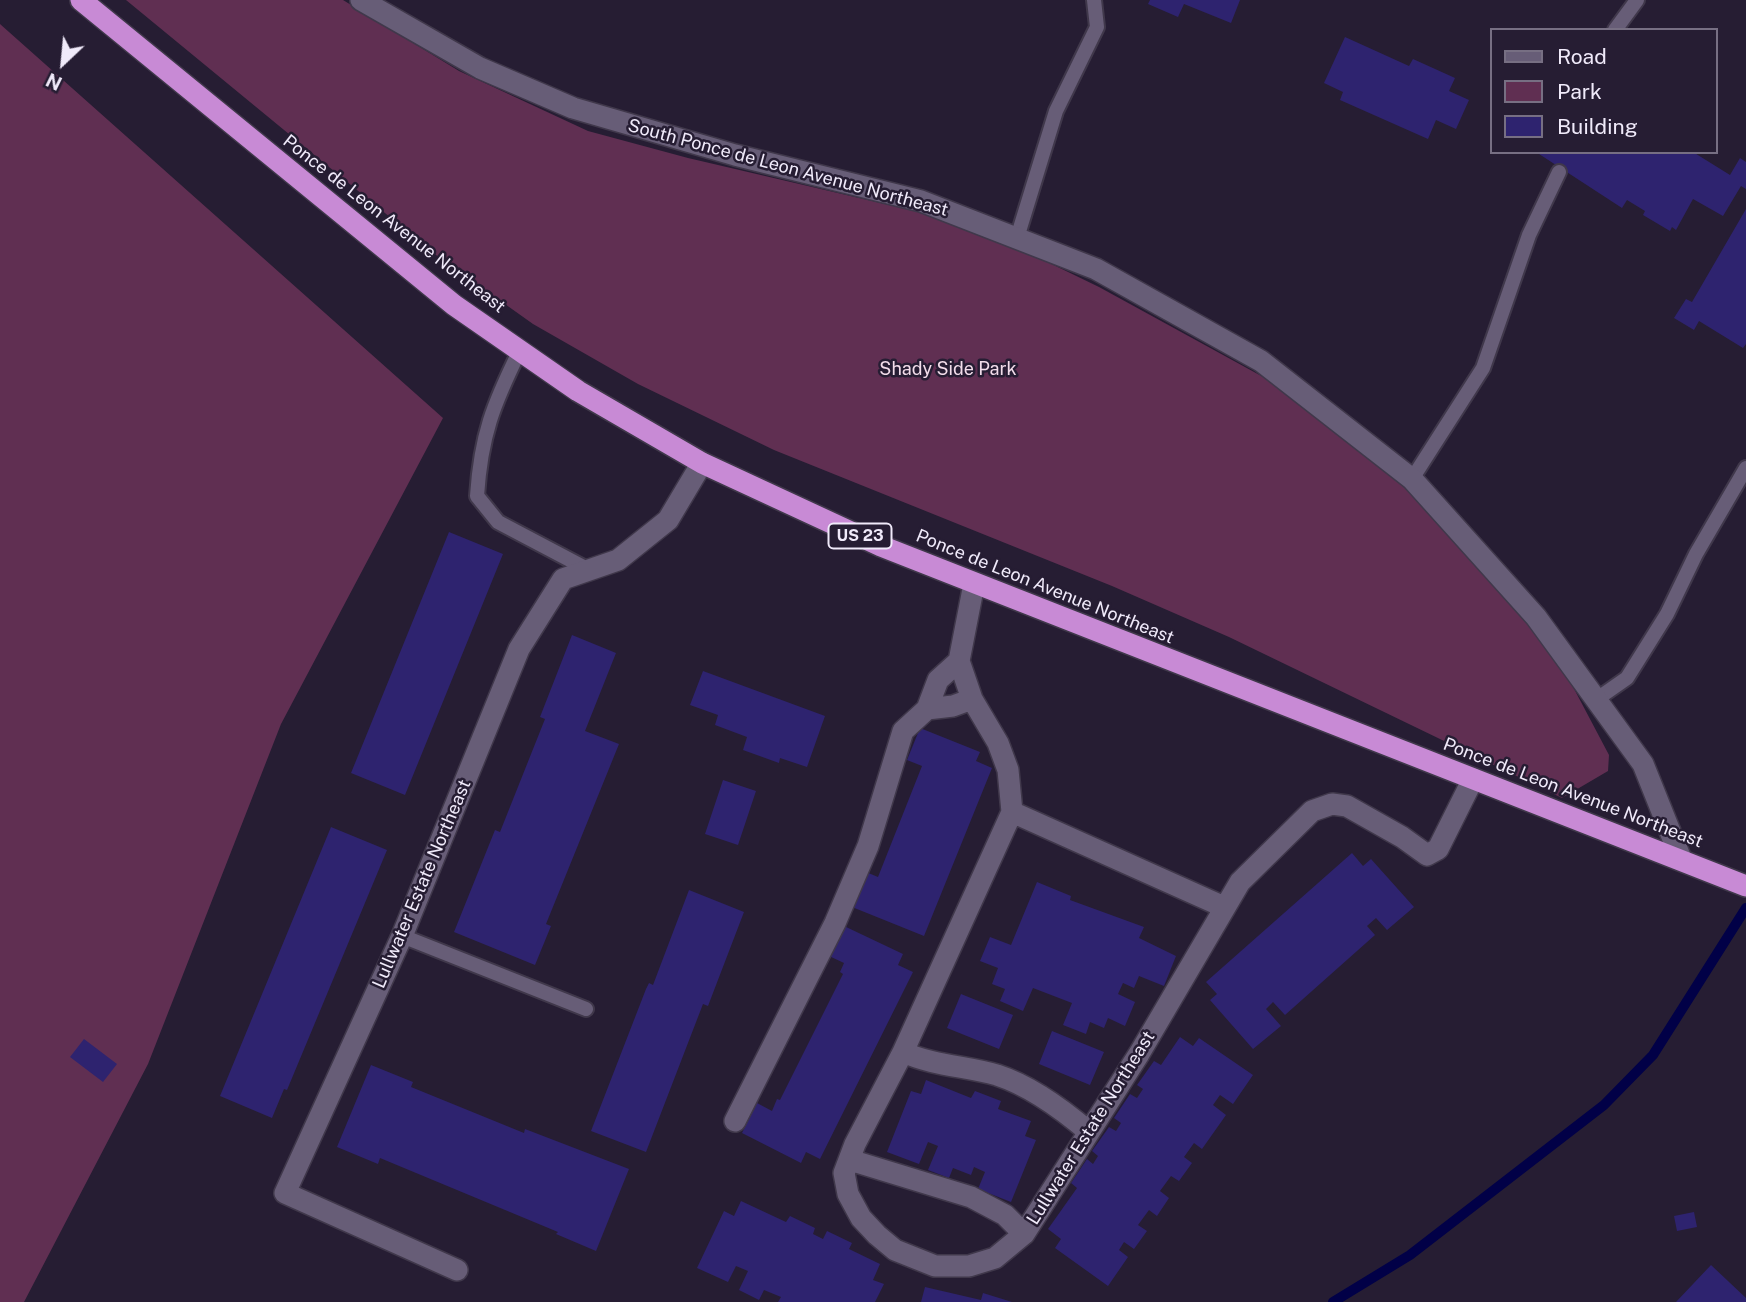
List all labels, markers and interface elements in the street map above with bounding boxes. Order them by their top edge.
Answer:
north arrow [28,28,98,98]
legend [1490,28,1718,154]
text: Road [1557,44,1607,69]
text: N [42,69,65,95]
text: Park [1557,79,1602,104]
text: Building [1557,114,1638,139]
street label: South Ponce de Leon Avenue Northeast [625,115,951,221]
street label: Ponce de Leon Avenue Northeast [278,130,510,318]
park label: Shady Side Park [879,358,1017,380]
road number: US 23 [828,524,892,548]
street label: Ponce de Leon Avenue Northeast [913,525,1177,649]
street label: Ponce de Leon Avenue Northeast [1440,733,1706,853]
street label: Lullwater Estate Northeast [368,777,476,991]
street label: Lullwater Estate Northeast [1022,1027,1160,1229]

